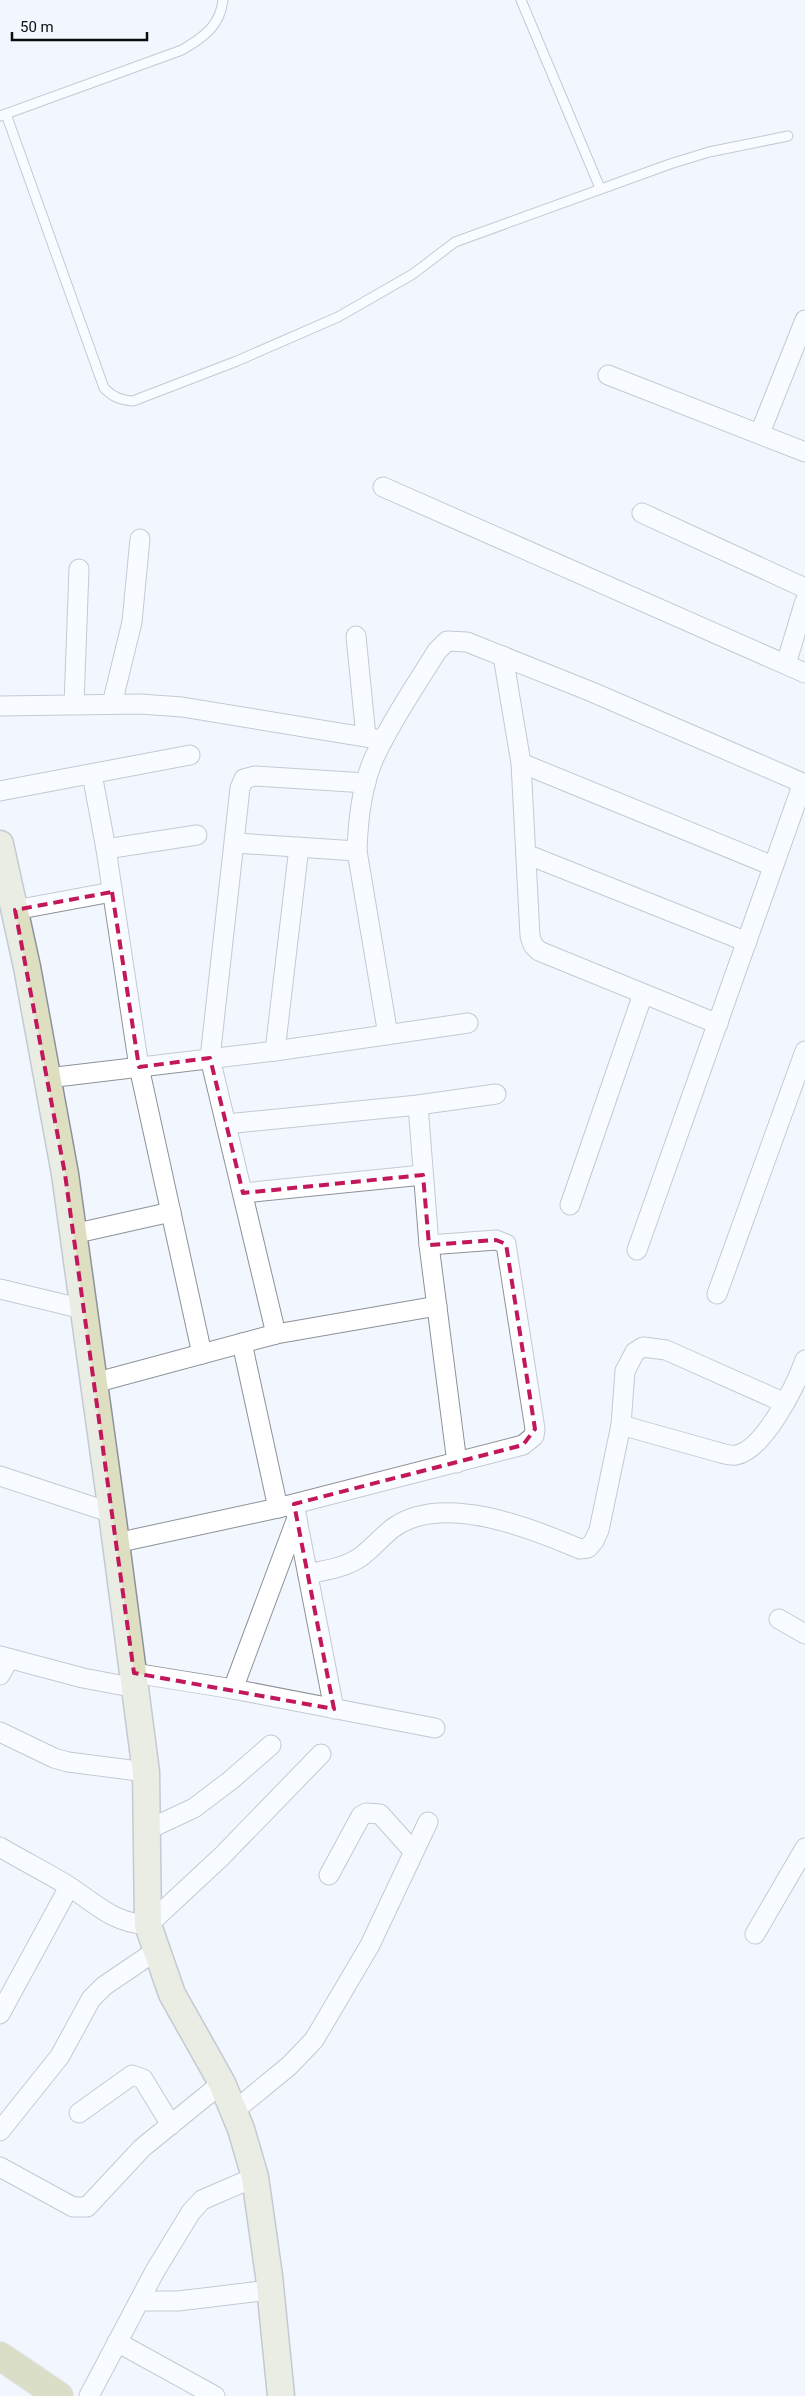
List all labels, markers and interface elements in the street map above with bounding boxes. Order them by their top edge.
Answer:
scale bar [12,10,148,42]
text: 50 m [20,18,54,36]

